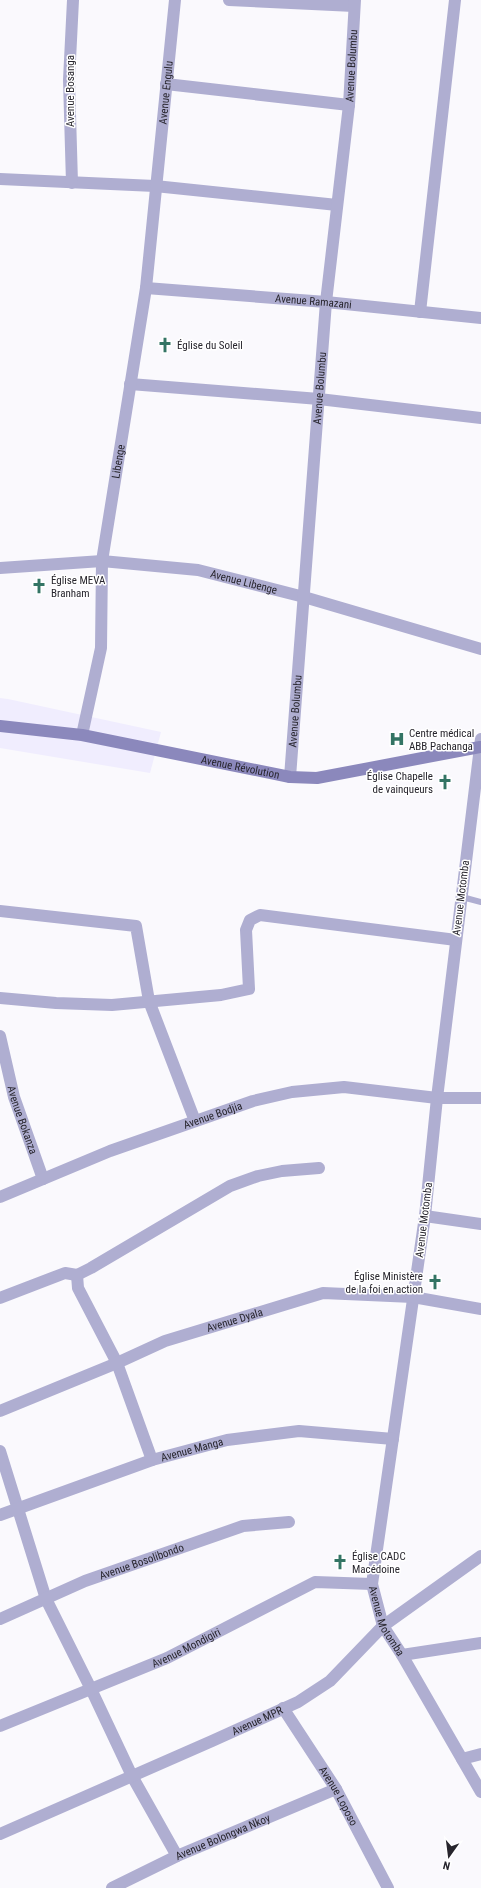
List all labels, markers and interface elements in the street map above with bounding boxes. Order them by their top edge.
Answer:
street label: Avenue Bolumbu [343,29,360,102]
street label: Avenue Bosanga [64,55,77,127]
street label: Avenue Engulu [156,60,175,125]
street label: Avenue Ramazani [275,292,352,311]
church icon: Église du Soleil [156,336,174,354]
place label: Église du Soleil [177,339,243,352]
street label: Avenue Bolumbu [310,351,329,425]
street label: Libenge [109,443,127,479]
street label: Avenue Libenge [209,567,279,596]
place label: Église MEVA Branham [51,574,106,600]
church icon: Église MEVA Branham [30,577,48,595]
street label: Avenue Bolumbu [286,674,304,748]
place label: Centre médical ABB Pachanga [409,727,474,753]
hospital icon: Centre médical ABB Pachanga [388,730,406,748]
street label: Avenue Révolution [200,753,281,781]
place label: Église Chapelle de vainqueurs [367,770,433,796]
church icon: Église Chapelle de vainqueurs [436,773,454,791]
street label: Avenue Motomba [450,860,472,936]
street label: Avenue Bokanza [5,1085,40,1156]
street label: Avenue Bodjia [181,1099,244,1131]
street label: Avenue Motomba [413,1182,435,1258]
place label: Église Ministère de la foi en action [346,1270,423,1296]
church icon: Église Ministère de la foi en action [426,1273,444,1291]
street label: Avenue Dyala [205,1305,264,1335]
street label: Avenue Manga [159,1435,224,1464]
street label: Avenue Bosolibondo [98,1540,186,1582]
place label: Église CADC Macédoine [352,1550,406,1576]
church icon: Église CADC Macédoine [331,1553,349,1571]
street label: Avenue Motomba [366,1584,407,1658]
street label: Avenue Mondigiri [150,1625,223,1670]
street label: Avenue MPR [230,1703,285,1738]
street label: Avenue Loposo [316,1764,361,1828]
street label: Avenue Bolongwa Nkoy [173,1811,272,1862]
north arrow [429,1836,469,1876]
text: N [442,1858,452,1872]

